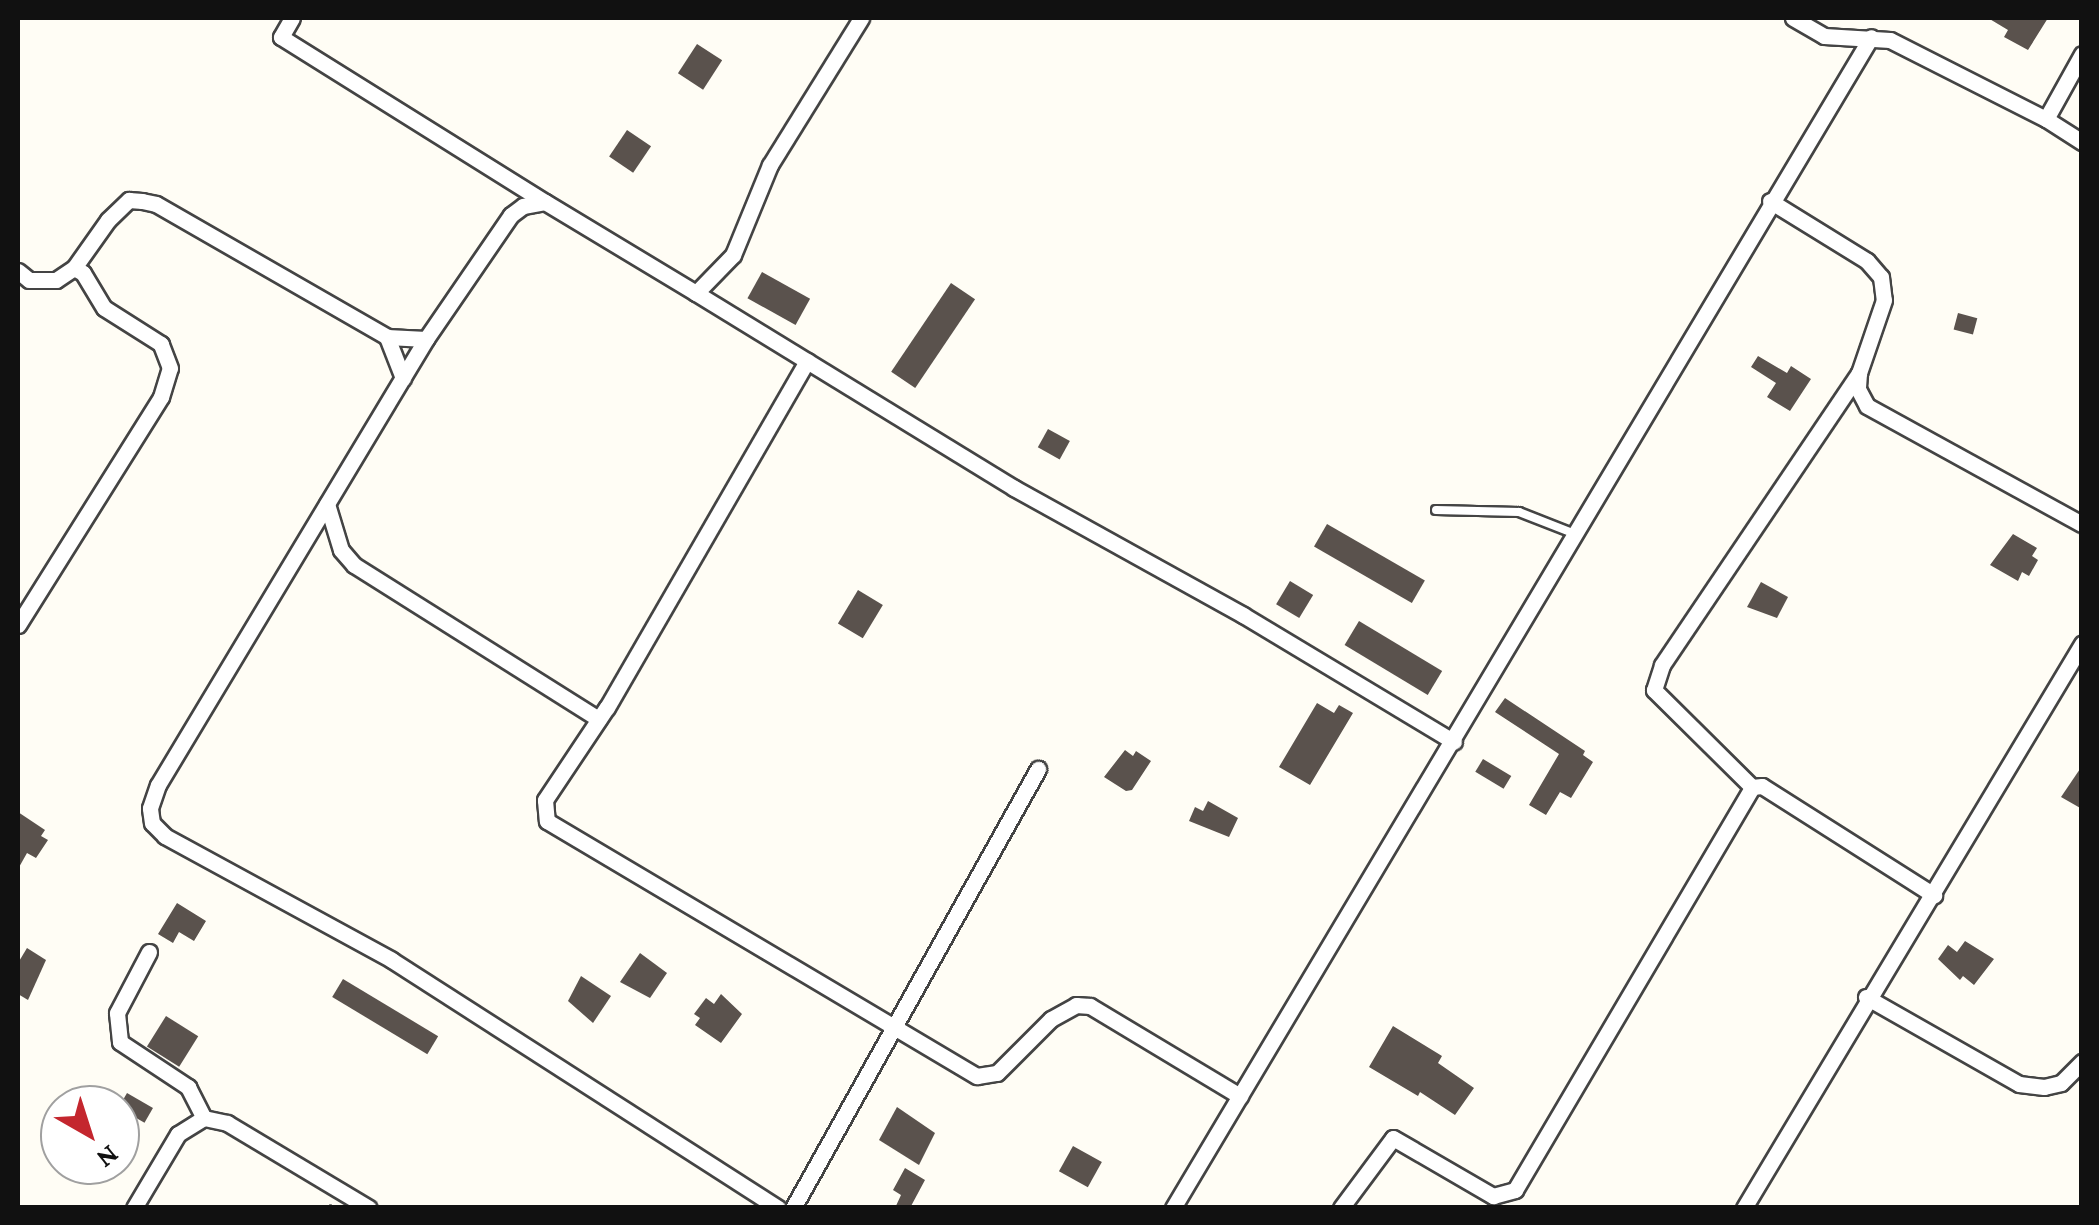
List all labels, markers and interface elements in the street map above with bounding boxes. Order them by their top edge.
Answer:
north arrow [40,1085,140,1185]
text: N [91,1139,125,1175]

